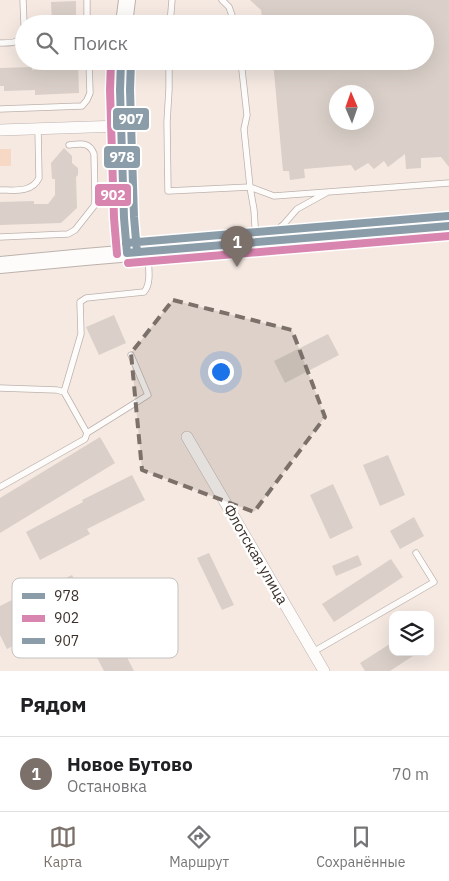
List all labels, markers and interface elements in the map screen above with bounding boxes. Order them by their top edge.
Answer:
search box [15,15,434,70]
icon: search [33,29,61,57]
text: Поиск [73,31,128,55]
north arrow [329,85,374,130]
line badge: 907 [112,107,150,131]
text: 907 [118,110,144,128]
line badge: 978 [103,145,141,169]
text: 978 [109,148,135,166]
line badge: 902 [94,183,132,207]
text: 902 [100,186,126,204]
pin: 1 [221,226,253,267]
your location [208,359,234,385]
street label: Флотская улица [220,500,292,608]
legend [12,578,178,658]
text: 978 [54,587,79,605]
text: 902 [54,609,79,627]
map controls [389,611,434,656]
button: layers [389,611,434,656]
text: 907 [54,632,79,650]
text: Рядом [20,690,87,718]
text: Новое Бутово [67,752,193,776]
text: 1 [31,764,41,784]
text: 70 m [392,764,429,784]
text: Остановка [67,776,147,796]
tab: Карта [44,823,82,871]
tab: Маршрут [169,823,229,871]
tab: Сохранённые [316,823,405,871]

